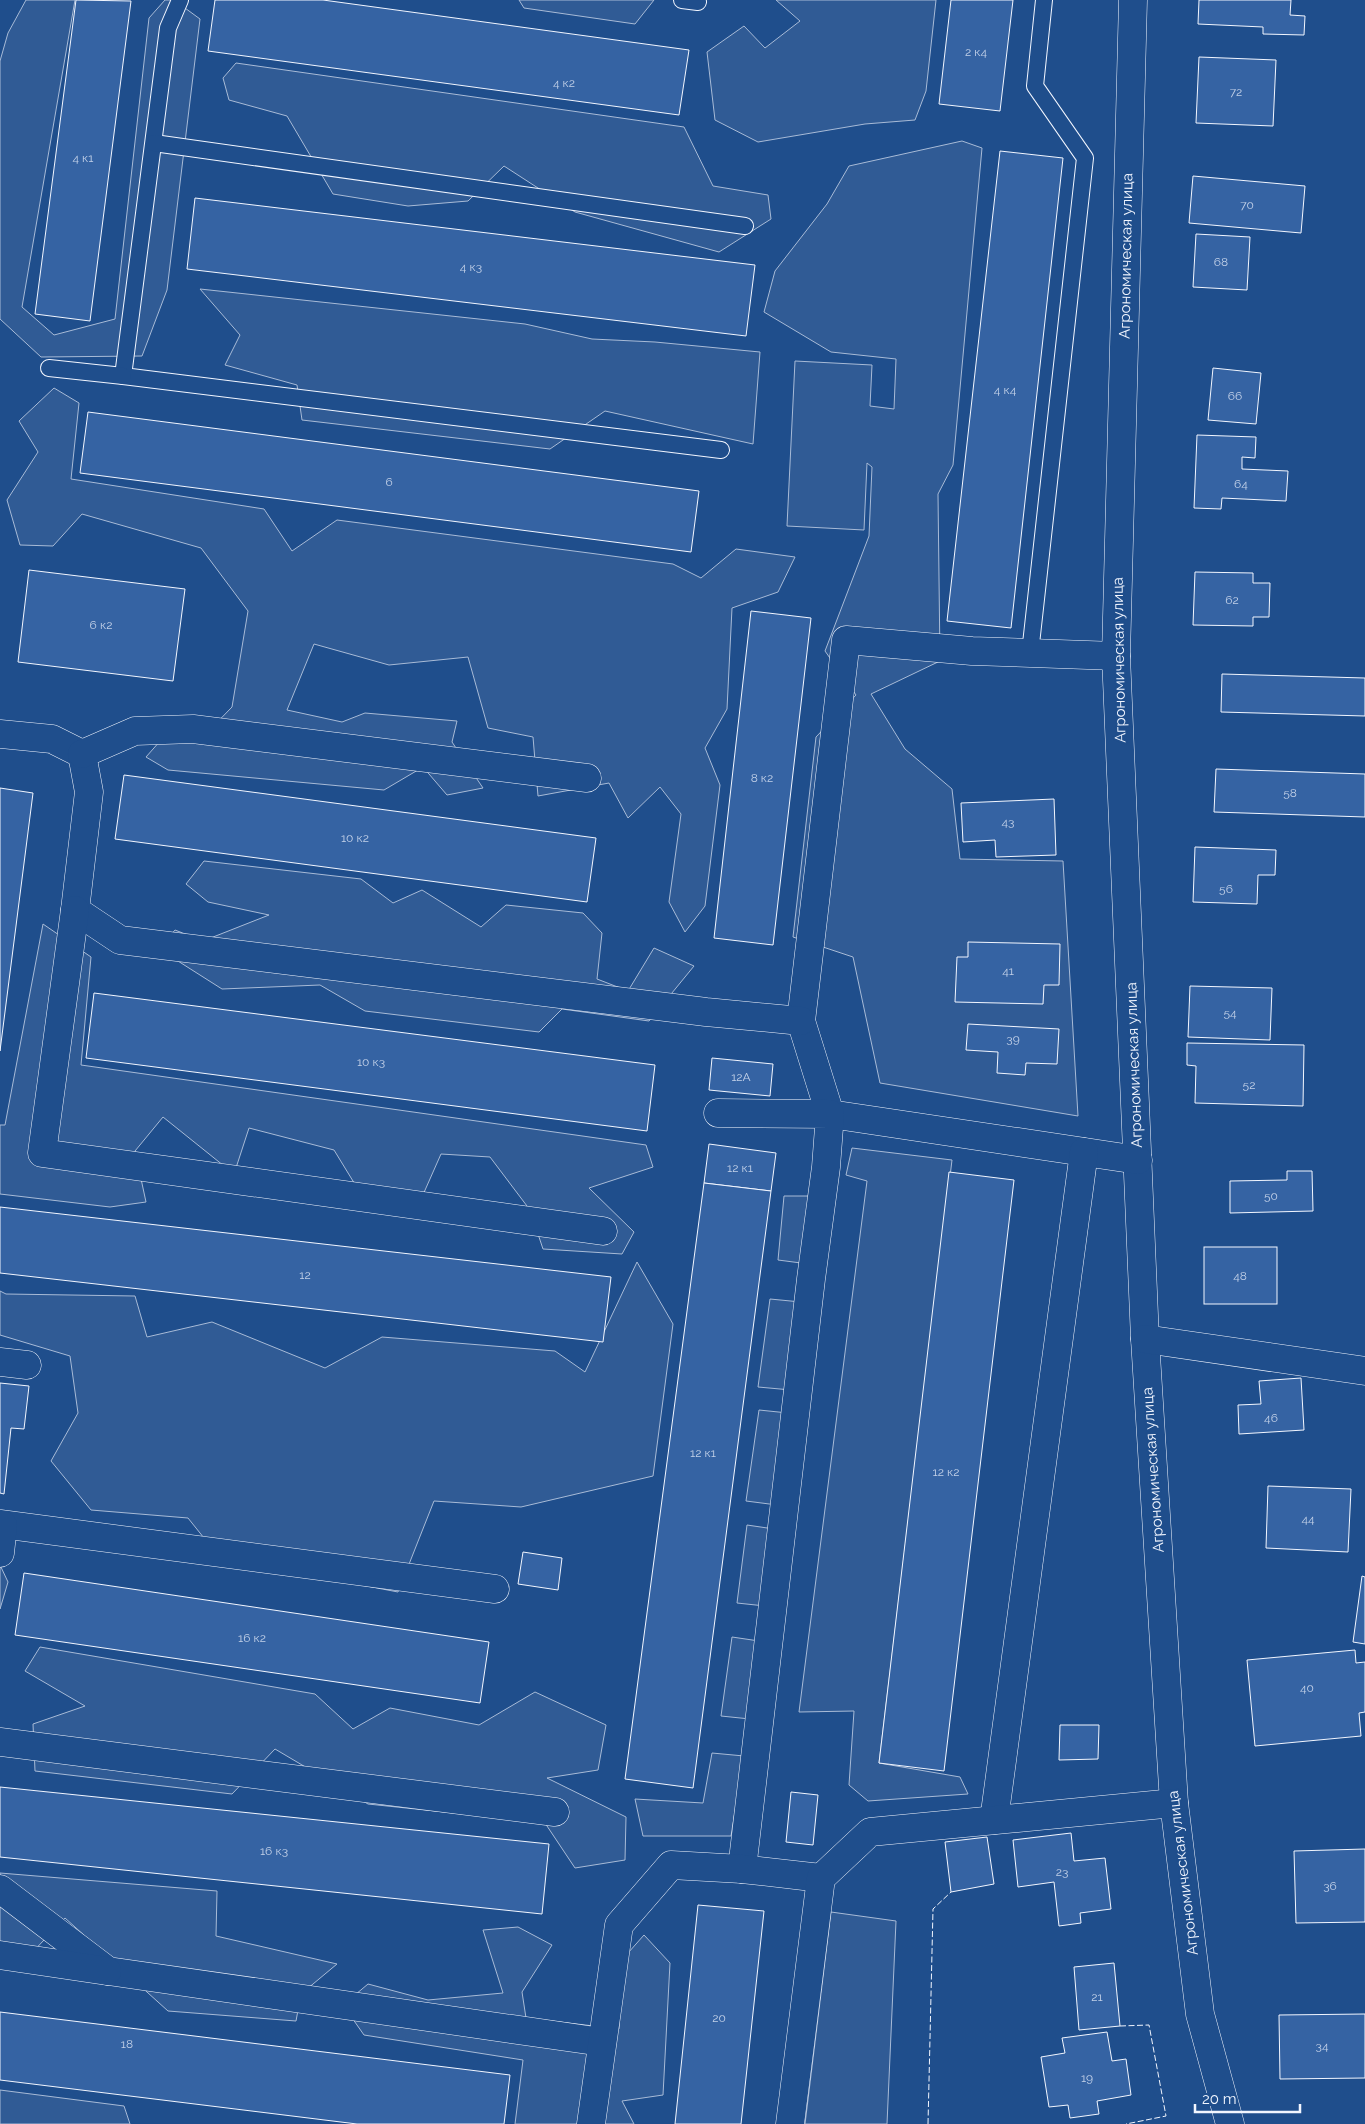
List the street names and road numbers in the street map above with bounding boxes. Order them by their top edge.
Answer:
street label: Агрономическая улица [1116,173,1136,339]
street label: Агрономическая улица [1109,577,1129,743]
street label: Агрономическая улица [1122,982,1146,1148]
street label: Агрономическая улица [1138,1387,1168,1553]
street label: Агрономическая улица [1164,1790,1202,1956]

